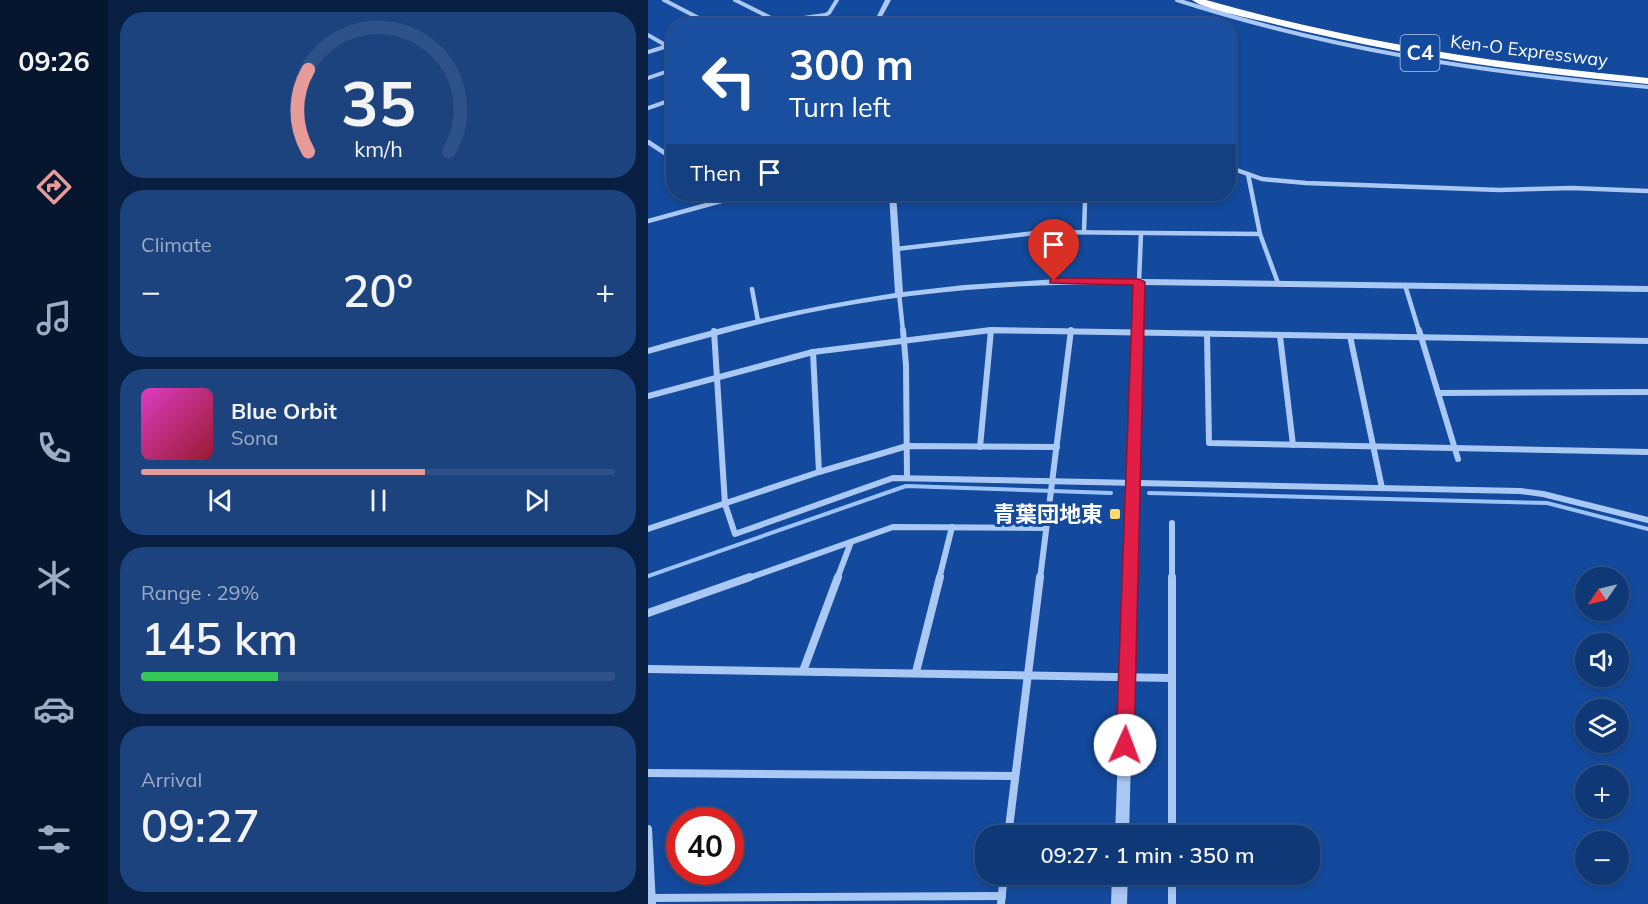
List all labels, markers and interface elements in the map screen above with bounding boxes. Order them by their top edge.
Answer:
street label: Ken-O Expressway [1449,29,1610,72]
road number: C4 [1400,35,1440,71]
text: 300 m [789,38,914,91]
icon: left [690,42,768,120]
text: 09:26 [18,44,90,78]
text: 35 [341,63,415,142]
text: Turn left [789,90,891,124]
text: km/h [354,136,402,163]
icon: arrive [753,156,786,189]
text: Then [690,159,741,187]
icon: directions [33,166,75,208]
pin [1028,219,1079,281]
icon: arrive [1037,228,1070,261]
text: Climate [141,232,212,257]
text: 20° [343,262,413,318]
text: − [141,270,161,311]
text: + [595,270,615,311]
icon: music [33,297,75,339]
text: Blue Orbit [231,397,337,425]
text: Sona [231,425,279,450]
icon: phone [33,427,75,469]
icon: previous [204,484,237,517]
icon: pause [362,484,395,517]
icon: next [520,484,553,517]
place label: 青葉団地東 [993,500,1103,528]
marker: 青葉団地東 [1108,507,1122,521]
icon: climate [33,557,75,599]
north arrow [1575,567,1629,621]
map controls [1575,567,1629,885]
text: Range · 29% [141,580,259,605]
text: 145 km [141,610,298,666]
button: sound [1575,633,1629,687]
icon: car [33,688,75,730]
button: layers [1575,699,1629,753]
position arrow [1093,713,1157,777]
button: + [1575,765,1629,819]
text: Arrival [141,767,202,792]
text: 09:27 [141,797,260,853]
speed limit sign: 40 [666,807,744,885]
icon: filters [33,818,75,860]
button: − [1575,831,1629,885]
text: 09:27 · 1 min · 350 m [1040,841,1255,869]

